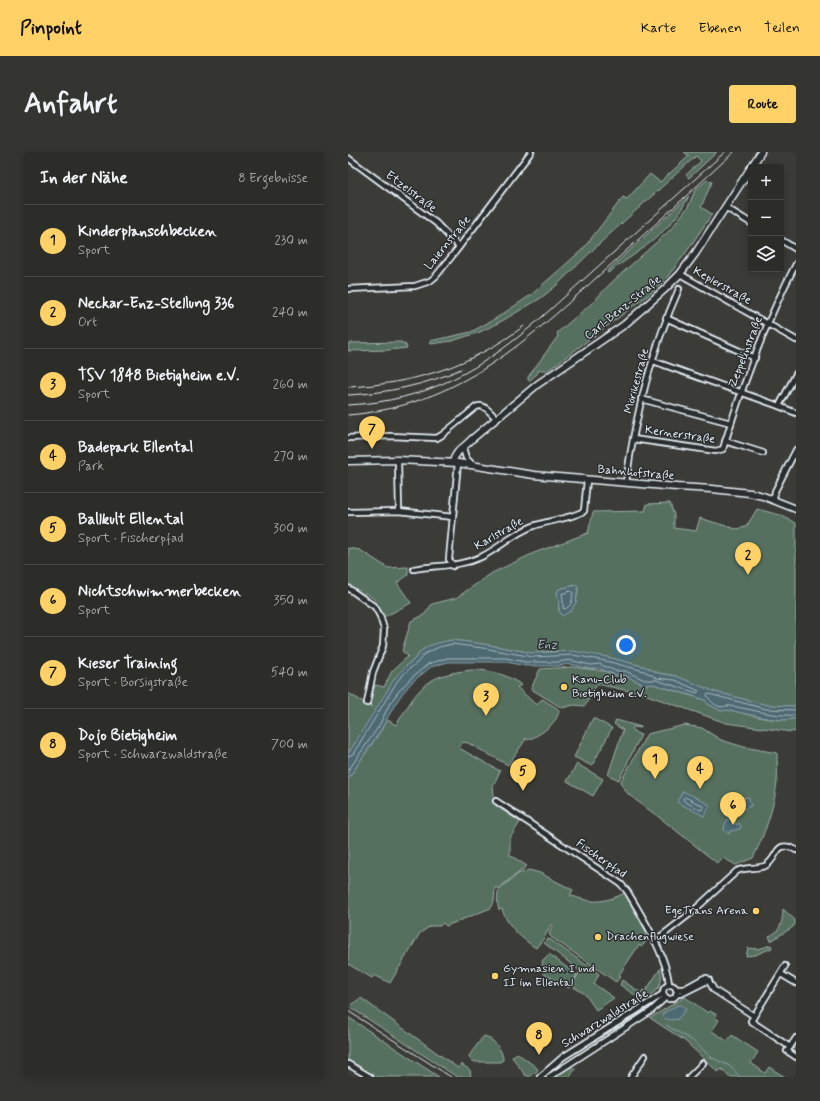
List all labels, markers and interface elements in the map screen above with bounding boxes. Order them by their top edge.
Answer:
text: Pinpoint [20,16,82,41]
text: Karte [641,19,676,37]
text: Ebenen [698,19,742,37]
text: Teilen [764,19,800,37]
button: Route [729,85,796,123]
text: Anfahrt [24,86,117,123]
map controls [748,164,784,272]
button: + [748,164,784,200]
text: In der Nähe [40,167,128,189]
street label: Etzelstraße [382,167,440,217]
text: 8 Ergebnisse [238,170,308,187]
button: − [748,200,784,236]
street label: Laiernstraße [421,212,475,273]
text: Kinderplanschbecken [78,222,217,242]
text: 1 [50,232,56,249]
text: 230 m [274,232,308,249]
button: layers [748,236,784,272]
text: Sport [78,242,110,259]
street label: Keplerstraße [690,263,754,309]
street label: Carl-Benz-Straße [581,272,665,344]
text: Neckar-Enz-Stellung 336 [78,294,234,314]
text: 2 [50,304,56,321]
text: 240 m [272,304,308,321]
text: Ort [78,314,97,331]
street label: Zeppelinstraße [725,314,767,390]
street label: Mörikestraße [621,346,653,416]
text: TSV 1848 Bietigheim e.V. [78,366,239,386]
text: 3 [50,376,56,393]
text: 260 m [273,376,308,393]
text: Sport [78,386,110,403]
pin: 7 [359,416,385,449]
street label: Kernerstraße [644,422,716,448]
text: Badepark Ellental [78,438,193,458]
text: 4 [49,448,57,465]
text: 270 m [273,448,308,465]
text: Park [78,458,104,475]
street label: Bahnhofstraße [597,462,675,484]
text: Ballkult Ellental [78,510,184,530]
street label: Karlstraße [472,514,526,554]
text: 5 [49,520,57,537]
text: 300 m [273,520,308,537]
text: Sport · Fischerpfad [78,530,183,547]
pin: 2 [735,542,761,575]
text: Nichtschwimmerbecken [78,582,241,602]
text: 6 [50,592,56,609]
text: 350 m [274,592,308,609]
text: Sport [78,602,110,619]
your location [616,635,636,655]
water label: Enz [536,636,558,654]
text: Kieser Training [78,654,177,674]
text: 7 [49,664,57,681]
text: 540 m [271,664,308,681]
place label: Kanu-Club Bietigheim e.V. [572,672,647,702]
text: Sport · Borsigstraße [78,674,188,691]
marker: Kanu-Club Bietigheim e.V. [559,682,569,692]
pin: 3 [473,683,499,716]
text: Dojo Bietigheim [78,726,177,746]
text: 8 [49,736,57,753]
text: 700 m [271,736,308,753]
text: Sport · Schwarzwaldstraße [78,746,228,763]
pin: 1 [642,746,668,779]
pin: 4 [687,756,713,789]
pin: 5 [510,758,536,791]
pin: 6 [720,792,746,825]
street label: Fischerpfad [573,836,629,882]
place label: EgeTrans Arena [665,903,749,919]
marker: EgeTrans Arena [751,906,761,916]
place label: Drachenflugwiese [606,929,694,945]
marker: Drachenflugwiese [593,932,603,942]
place label: Gymnasien I und II im Ellental [503,961,595,991]
marker: Gymnasien I und II im Ellental [490,971,500,981]
street label: Schwarzwaldstraße [559,986,651,1052]
pin: 8 [526,1022,552,1055]

